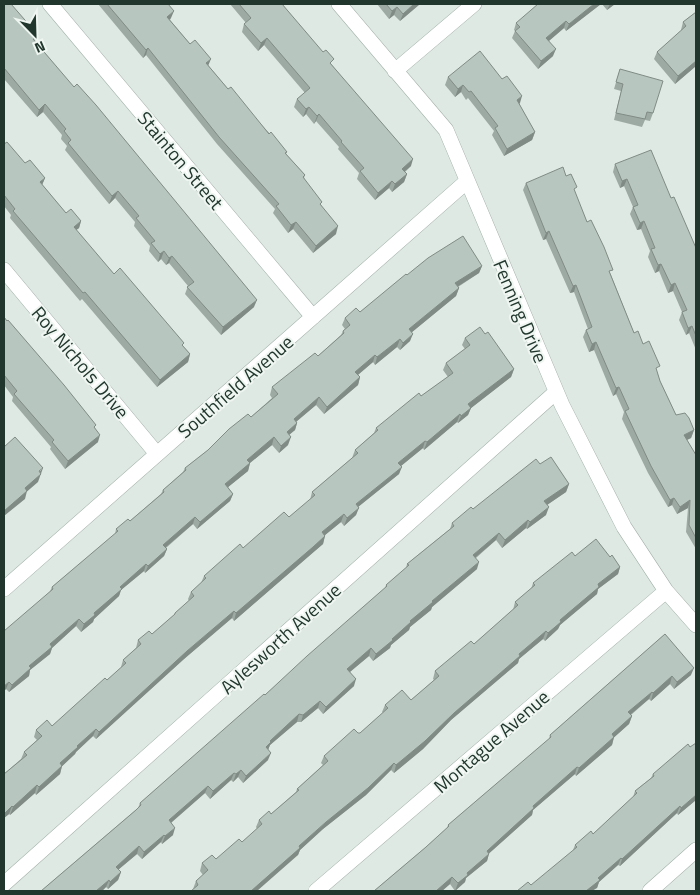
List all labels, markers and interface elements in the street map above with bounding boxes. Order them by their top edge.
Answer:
north arrow [10,10,60,60]
text: N [32,36,49,59]
street label: Stainton Street [131,104,231,216]
street label: Fenning Drive [486,255,556,367]
street label: Roy Nichols Drive [25,299,137,425]
street label: Southfield Avenue [171,327,299,445]
street label: Aylesworth Avenue [213,576,347,700]
street label: Montague Avenue [427,682,555,800]

